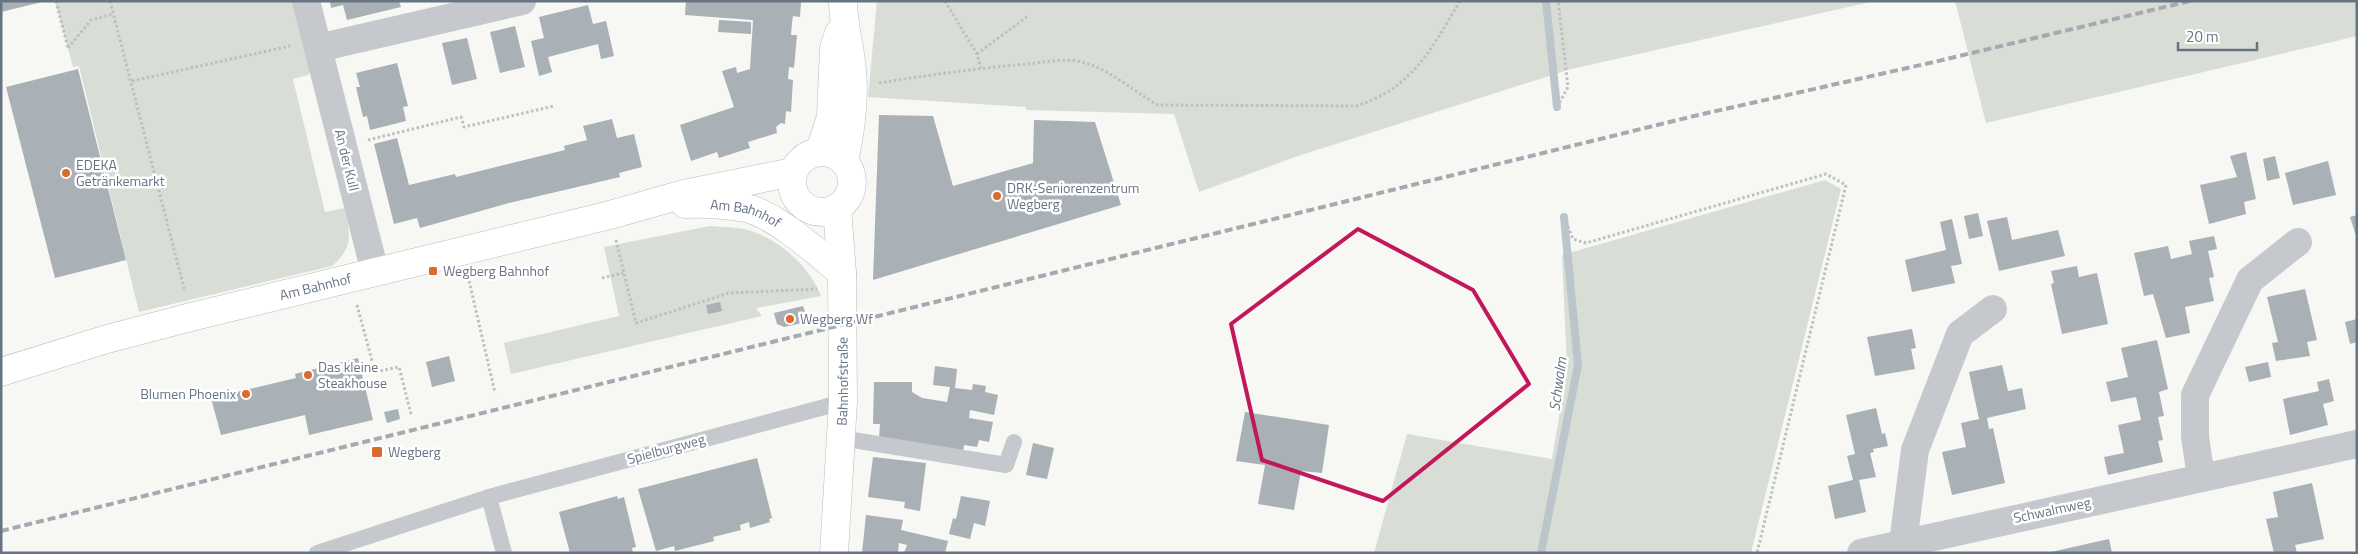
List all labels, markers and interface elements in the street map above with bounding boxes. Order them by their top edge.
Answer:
scale bar [2178,20,2257,52]
text: 20 m [2186,25,2219,48]
street label: An der Kull [330,127,365,193]
place label: EDEKA Getränkemarkt [76,154,165,191]
marker: EDEKA Getränkemarkt [60,167,72,179]
place label: DRK-Seniorenzentrum Wegberg [1007,177,1140,214]
marker: DRK-Seniorenzentrum Wegberg [991,190,1003,202]
street label: Am Bahnhof [710,193,786,233]
place label: Wegberg Bahnhof [443,260,549,281]
marker: Wegberg Bahnhof [427,265,439,277]
street label: Am Bahnhof [277,267,354,305]
place label: Wegberg Wf [800,308,873,329]
marker: Wegberg Wf [784,313,796,325]
street label: Bahnhofstraße [831,337,853,426]
water label: Schwalm [1542,355,1573,412]
place label: Das kleine Steakhouse [318,356,387,393]
marker: Das kleine Steakhouse [302,369,314,381]
place label: Blumen Phoenix [140,383,237,404]
marker: Blumen Phoenix [240,388,252,400]
street label: Spielburgweg [625,428,707,469]
place label: Wegberg [388,441,441,462]
marker: Wegberg [370,445,384,459]
street label: Schwalmweg [2011,491,2092,528]

